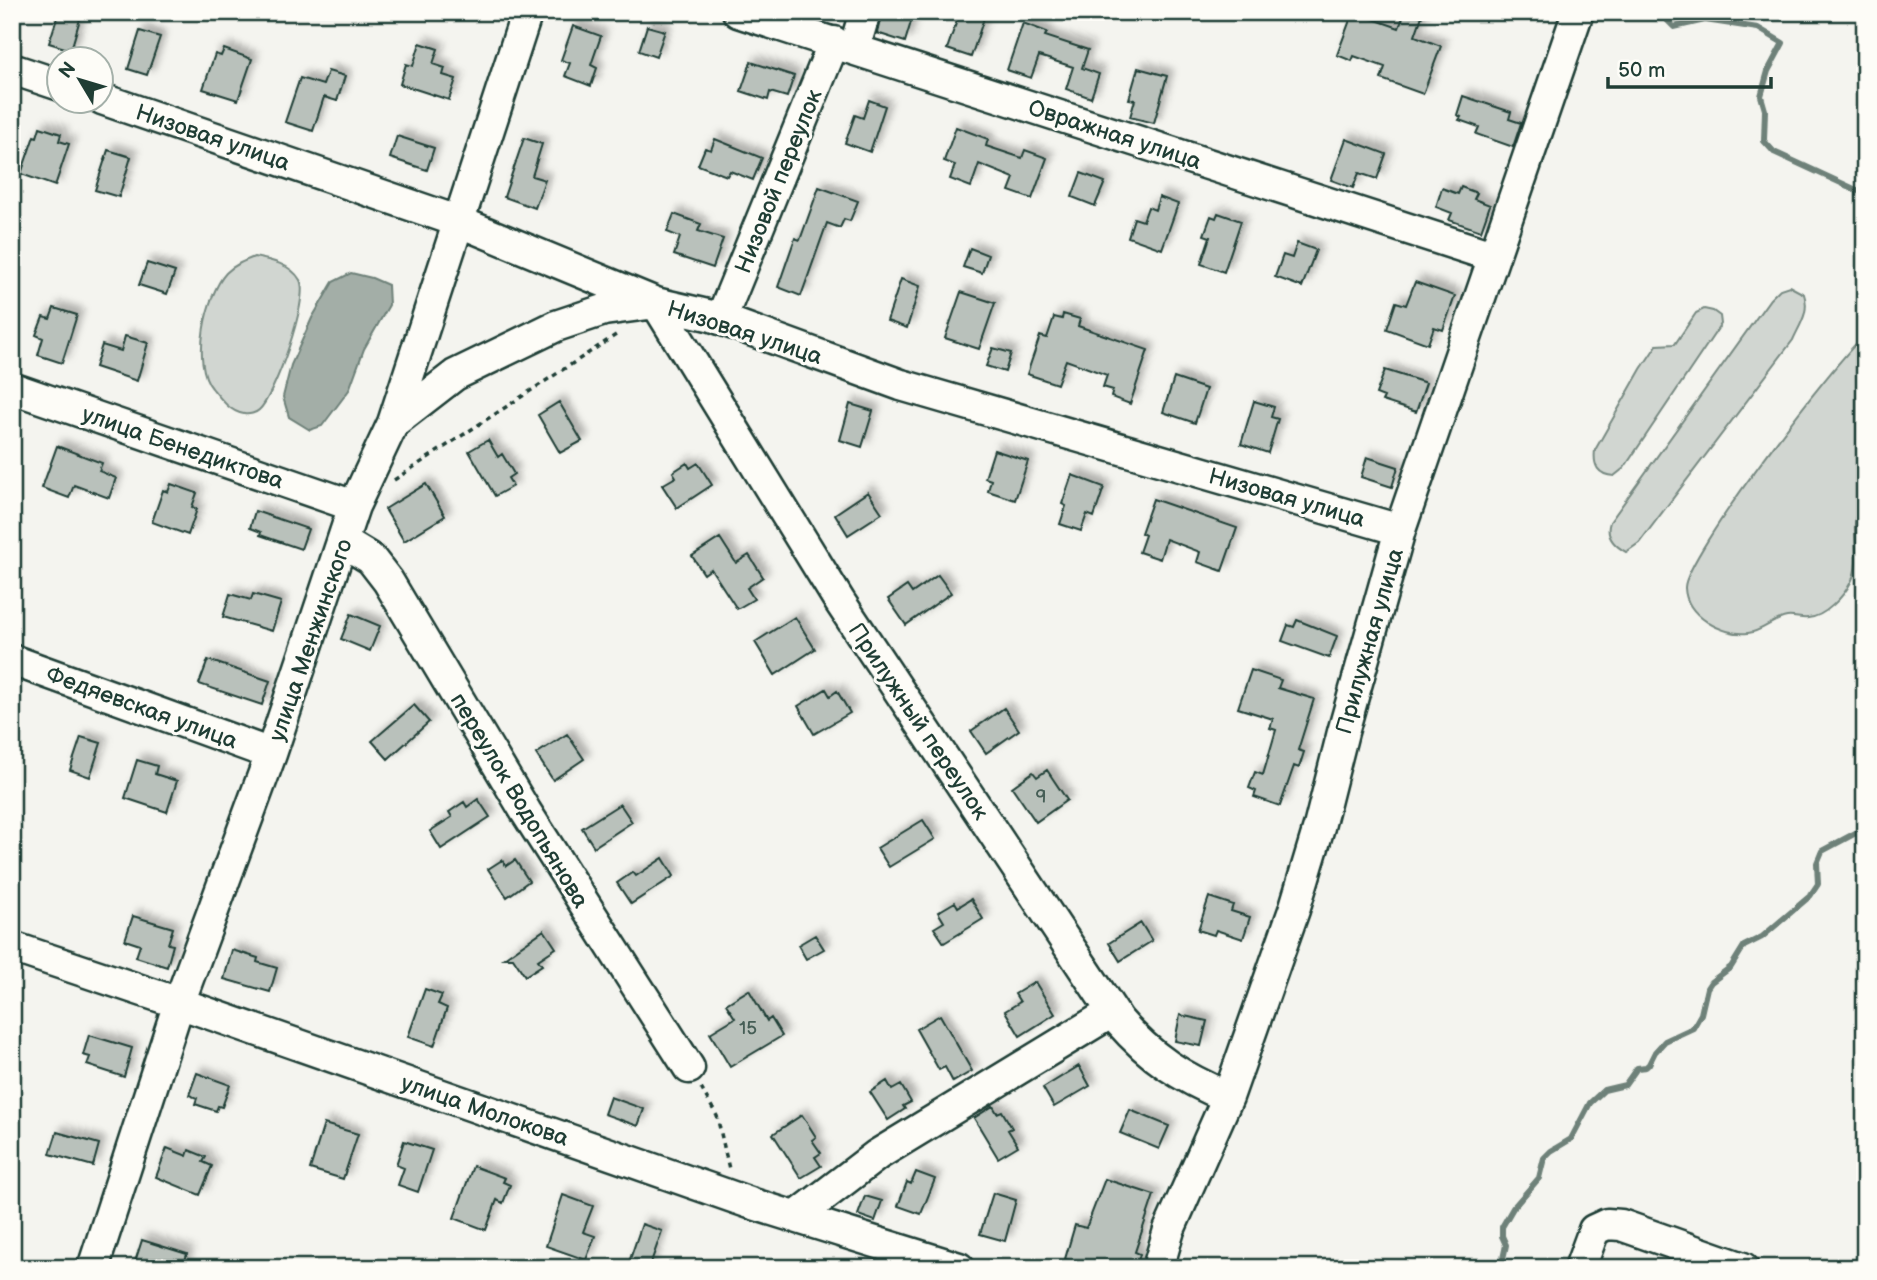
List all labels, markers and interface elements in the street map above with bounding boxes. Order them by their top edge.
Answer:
north arrow [46,46,116,116]
scale bar [1608,46,1770,90]
text: N [54,58,81,83]
text: 50 m [1618,58,1665,83]
street label: Низовой переулок [729,84,829,278]
street label: Овражная улица [1025,94,1205,176]
street label: Низовая улица [132,98,294,178]
street label: Низовая улица [664,295,826,371]
street label: улица Бенедиктова [78,400,288,496]
street label: Низовая улица [1205,462,1368,534]
street label: улица Менжинского [263,535,359,745]
street label: Прилужная улица [1330,545,1410,737]
street label: Прилужный переулок [842,618,995,826]
street label: Федяевская улица [42,660,242,756]
street label: переулок Водопьянова [444,688,595,914]
house number: 9 [1036,786,1046,809]
house number: 15 [739,1017,757,1040]
street label: улица Молокова [397,1069,573,1153]

